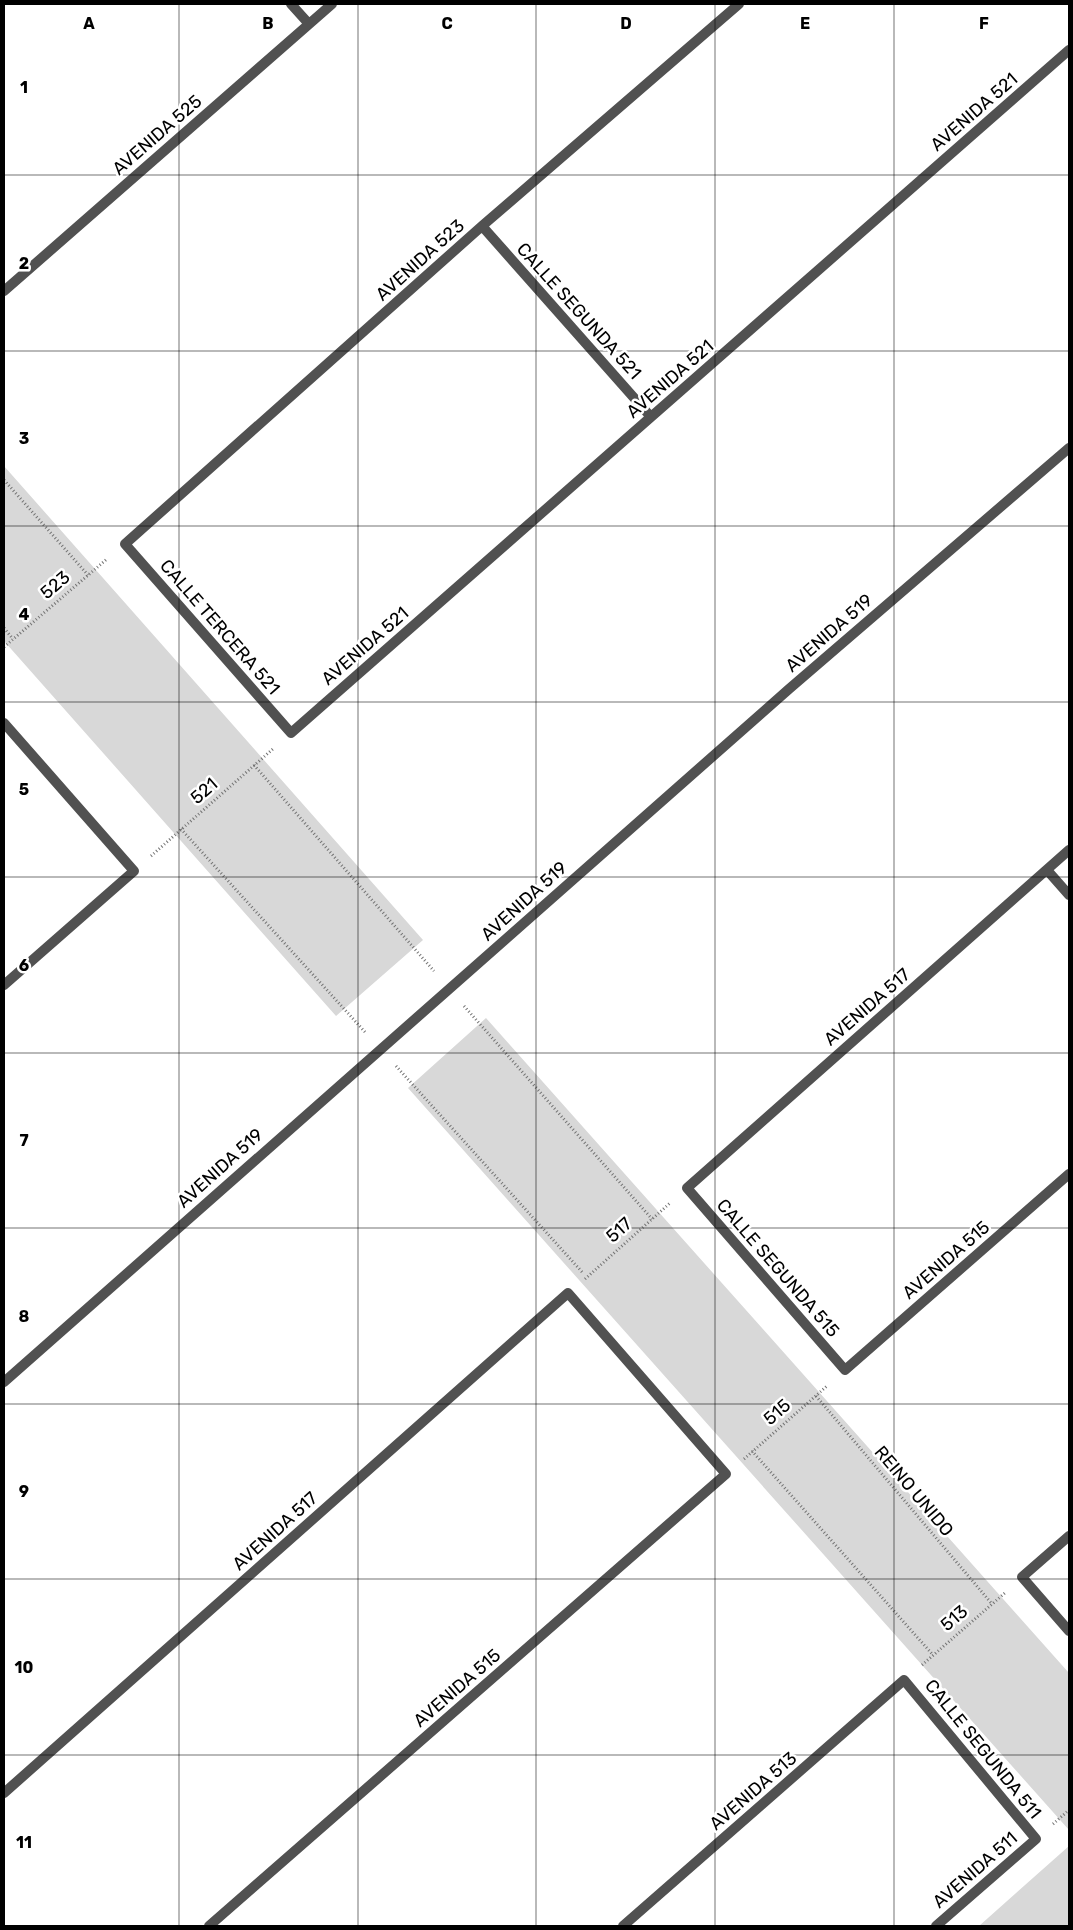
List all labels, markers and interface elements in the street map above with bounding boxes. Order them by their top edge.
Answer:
text: A [83,14,95,33]
text: B [262,14,274,33]
text: C [441,14,453,33]
text: D [620,14,632,33]
text: E [800,14,810,33]
text: F [979,14,989,33]
street label: AVENIDA 521 [926,68,1022,156]
text: 1 [20,78,28,97]
street label: AVENIDA 525 [108,90,206,180]
street label: AVENIDA 523 [371,215,469,305]
street label: CALLE SEGUNDA 521 [512,238,646,384]
text: 2 [19,254,29,273]
street label: AVENIDA 521 [622,335,718,423]
text: 3 [19,429,29,448]
street label: CALLE TERCERA 521 [155,555,285,699]
street label: 523 [36,566,74,604]
street label: AVENIDA 519 [781,589,877,677]
street label: AVENIDA 521 [317,602,413,690]
text: 4 [19,605,30,624]
street label: 521 [186,773,222,809]
text: 5 [19,780,29,799]
street label: AVENIDA 519 [476,857,572,945]
text: 6 [19,956,29,975]
street label: AVENIDA 517 [819,964,915,1050]
street label: AVENIDA 519 [172,1124,268,1212]
text: 7 [19,1131,29,1150]
street label: CALLE SEGUNDA 515 [712,1194,844,1342]
street label: 517 [601,1213,637,1247]
street label: AVENIDA 515 [898,1216,994,1304]
text: 8 [19,1307,30,1326]
street label: 515 [759,1394,795,1430]
street label: REINO UNIDO [870,1441,958,1541]
text: 9 [19,1482,29,1501]
street label: AVENIDA 517 [228,1487,322,1575]
street label: 513 [936,1600,972,1636]
street label: AVENIDA 515 [409,1644,505,1732]
text: 10 [15,1658,34,1677]
street label: CALLE SEGUNDA 511 [920,1675,1046,1823]
street label: AVENIDA 513 [705,1747,801,1835]
street label: AVENIDA 511 [928,1827,1022,1913]
text: 11 [16,1833,32,1852]

